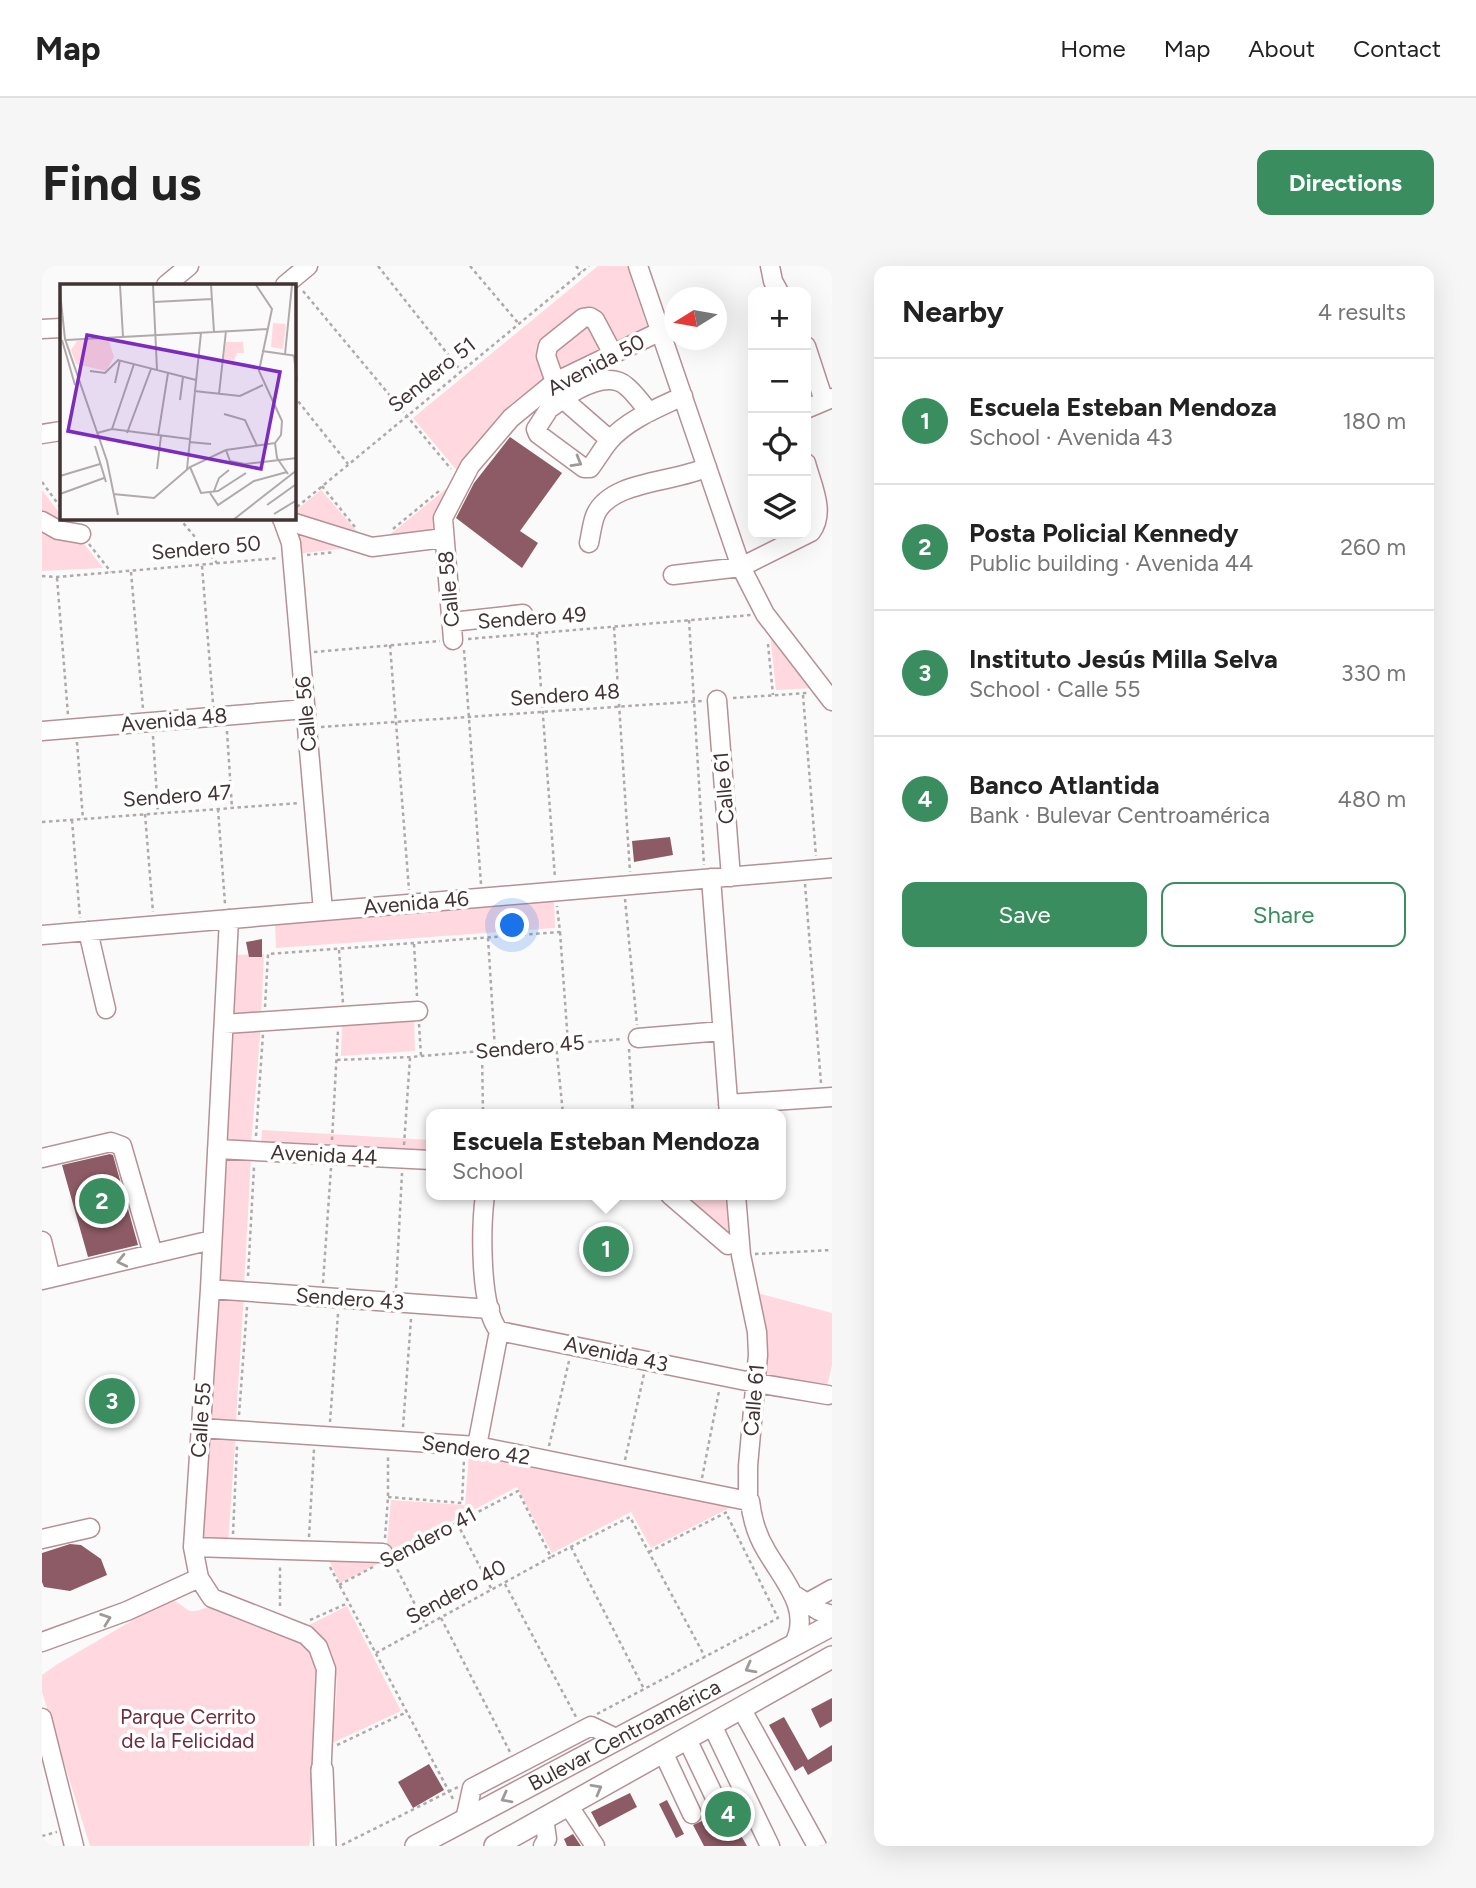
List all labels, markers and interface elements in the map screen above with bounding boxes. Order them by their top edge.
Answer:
text: Map [35,29,101,68]
text: Home [1060,34,1126,63]
text: Map [1164,34,1210,63]
text: About [1248,34,1315,63]
text: Contact [1353,34,1441,63]
button: Directions [1257,150,1434,215]
text: Find us [42,153,201,212]
inset map [60,284,296,520]
north arrow [664,287,727,350]
map controls [748,287,811,539]
button: + [748,287,811,350]
text: Nearby [902,293,1004,330]
text: 4 results [1318,298,1406,326]
street label: Avenida 50 [543,329,649,401]
street label: Sendero 51 [383,332,480,417]
button: − [748,350,811,413]
text: Escuela Esteban Mendoza [969,391,1277,423]
text: 1 [920,407,930,435]
text: 180 m [1342,407,1406,435]
button: locate [748,413,811,476]
text: School · Avenida 43 [969,423,1173,451]
one-way arrow [570,454,583,467]
button: layers [748,476,811,539]
text: Posta Policial Kennedy [969,517,1238,549]
street label: Sendero 50 [150,530,262,565]
text: 2 [918,533,932,561]
text: 260 m [1340,533,1406,561]
text: Public building · Avenida 44 [969,549,1253,577]
street label: Calle 58 [433,550,464,628]
street label: Sendero 49 [477,601,587,634]
text: Instituto Jesús Milla Selva [969,643,1278,675]
text: 3 [919,659,931,687]
text: 330 m [1341,659,1406,687]
street label: Calle 56 [290,675,321,753]
text: School · Calle 55 [969,675,1140,703]
street label: Sendero 48 [509,678,621,711]
street label: Avenida 48 [120,702,228,737]
street label: Calle 61 [708,751,739,825]
text: Banco Atlantida [969,769,1160,801]
street label: Sendero 47 [122,779,232,812]
text: 4 [918,785,932,813]
text: 480 m [1338,785,1406,813]
text: Bank · Bulevar Centroamérica [969,801,1270,829]
button: Save [902,882,1147,947]
button: Share [1161,882,1406,947]
street label: Avenida 46 [362,885,470,920]
your location [495,908,529,942]
street label: Sendero 45 [474,1029,586,1064]
popup [426,1109,786,1200]
text: Escuela Esteban Mendoza [452,1125,760,1157]
street label: Avenida 44 [270,1139,378,1170]
text: School [452,1157,523,1185]
pin: 2 [79,1175,125,1227]
pin: 1 [583,1223,629,1275]
one-way arrow [116,1253,128,1268]
street label: Sendero 43 [295,1282,405,1315]
street label: Avenida 43 [562,1330,670,1377]
street label: Calle 61 [738,1363,769,1437]
pin: 3 [89,1375,135,1427]
street label: Calle 55 [185,1381,216,1459]
street label: Sendero 42 [420,1430,532,1469]
street label: Sendero 41 [375,1502,480,1573]
street label: Sendero 40 [401,1554,510,1629]
one-way arrow [100,1613,112,1627]
one-way arrow [745,1660,757,1673]
street label: Bulevar Centroamérica [524,1674,724,1796]
park label: Parque Cerrito de la Felicidad [120,1704,256,1753]
one-way arrow [590,1784,603,1797]
pin: 4 [705,1788,751,1840]
one-way arrow [501,1790,513,1803]

